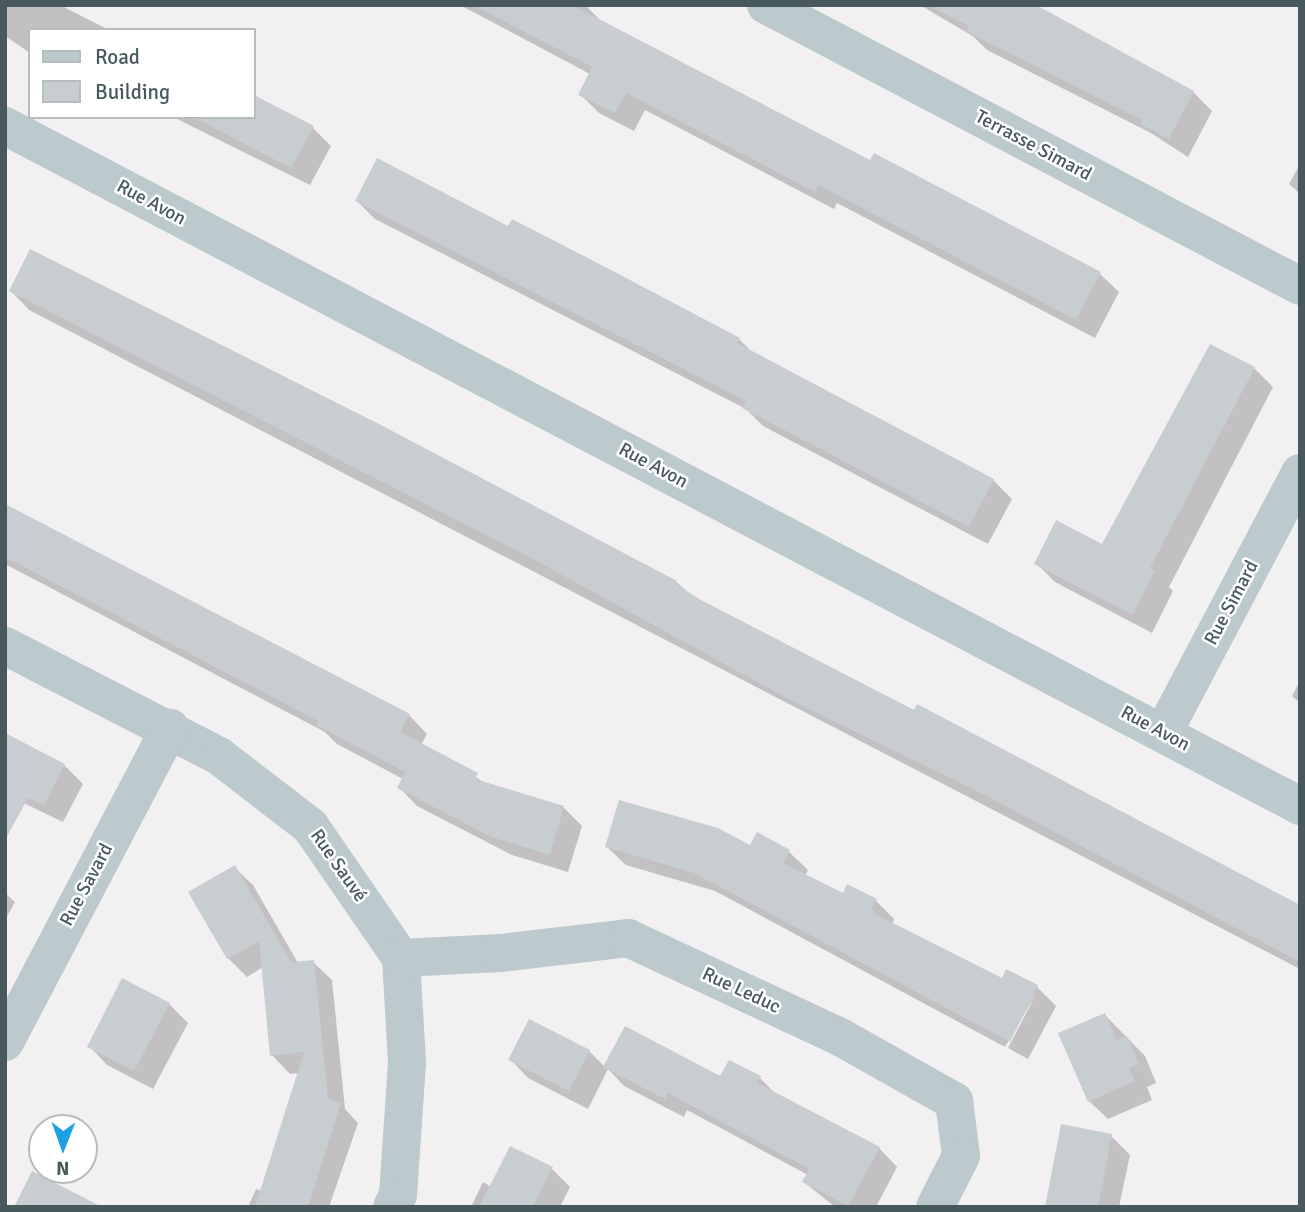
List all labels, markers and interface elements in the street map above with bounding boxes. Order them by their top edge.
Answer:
legend [28,28,256,119]
text: Road [95,44,140,70]
text: Building [95,79,170,105]
street label: Terrasse Simard [971,106,1095,186]
street label: Rue Avon [113,175,189,231]
street label: Rue Avon [615,438,691,494]
street label: Rue Simard [1200,557,1264,649]
street label: Rue Avon [1117,701,1193,757]
street label: Rue Sauvé [305,825,371,907]
street label: Rue Savard [56,840,118,930]
street label: Rue Leduc [698,963,784,1019]
north arrow [28,1114,98,1184]
text: N [56,1156,69,1180]

